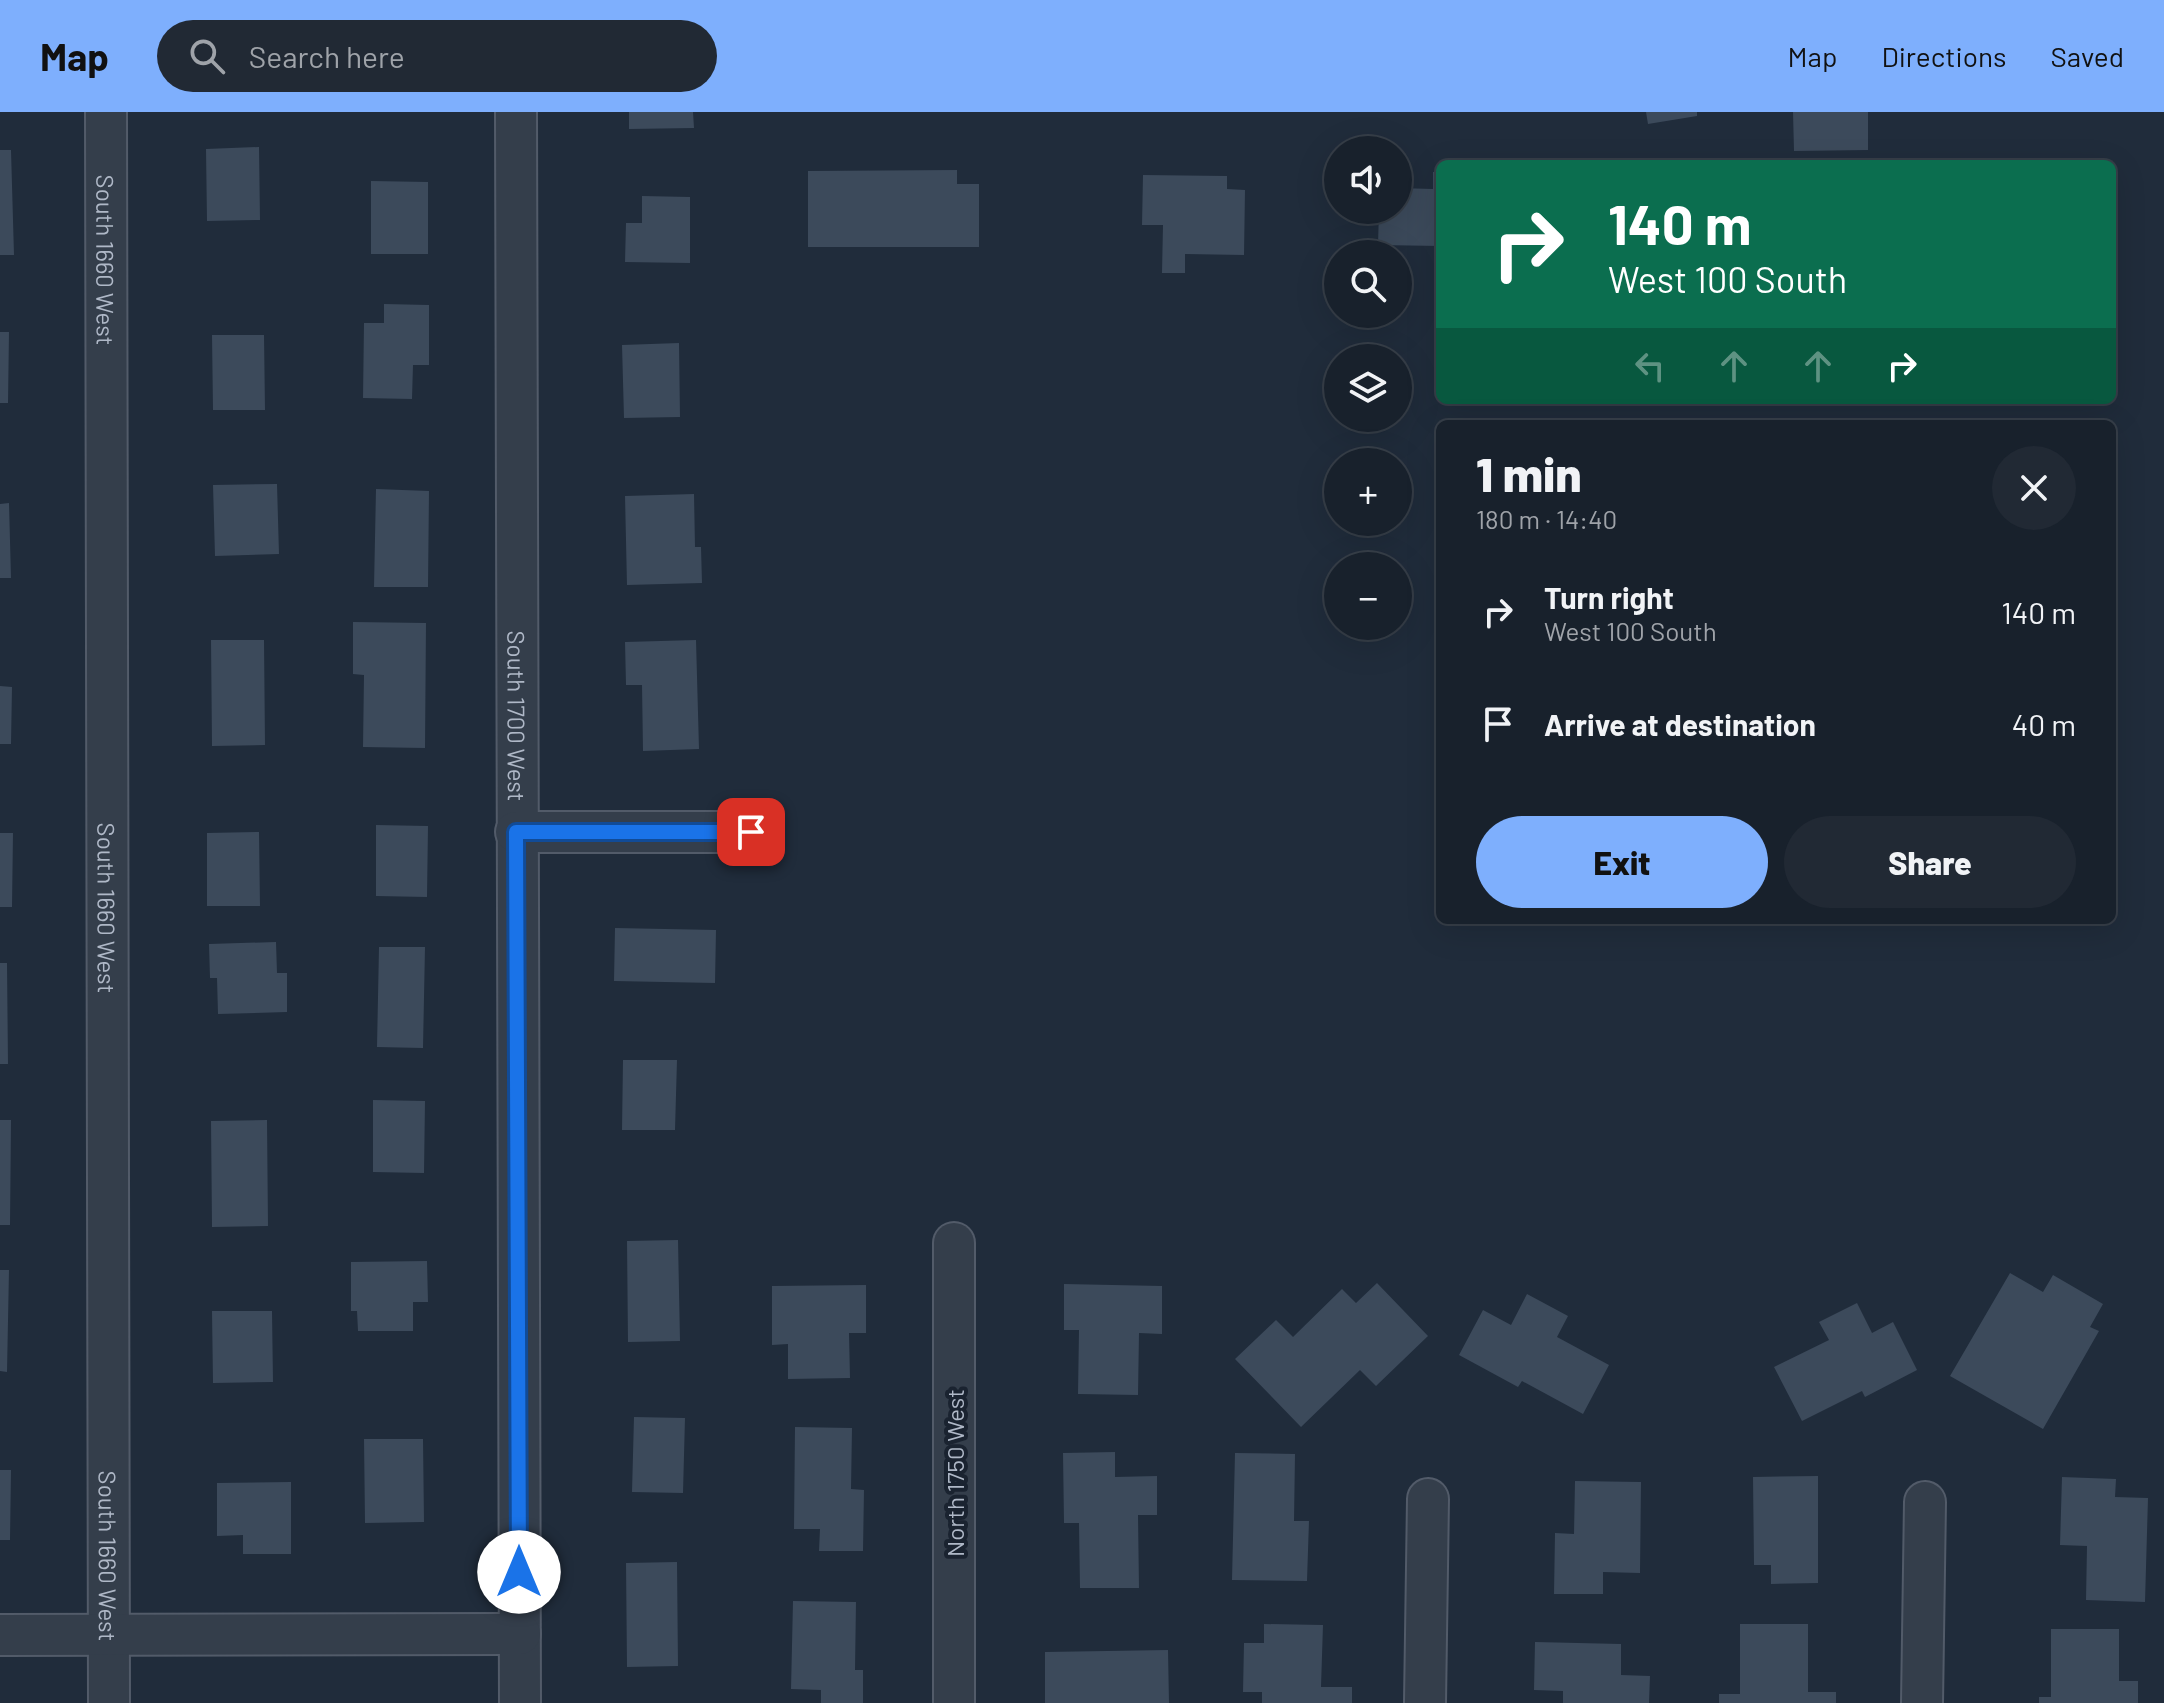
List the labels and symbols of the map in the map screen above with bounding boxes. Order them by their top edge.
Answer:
street label: South 1660 West [92,175,121,345]
street label: South 1700 West [503,630,532,802]
pin [717,798,785,866]
street label: South 1660 West [93,823,122,993]
street label: North 1750 West [940,1389,969,1557]
street label: South 1660 West [94,1471,123,1641]
position arrow [477,1530,561,1614]

